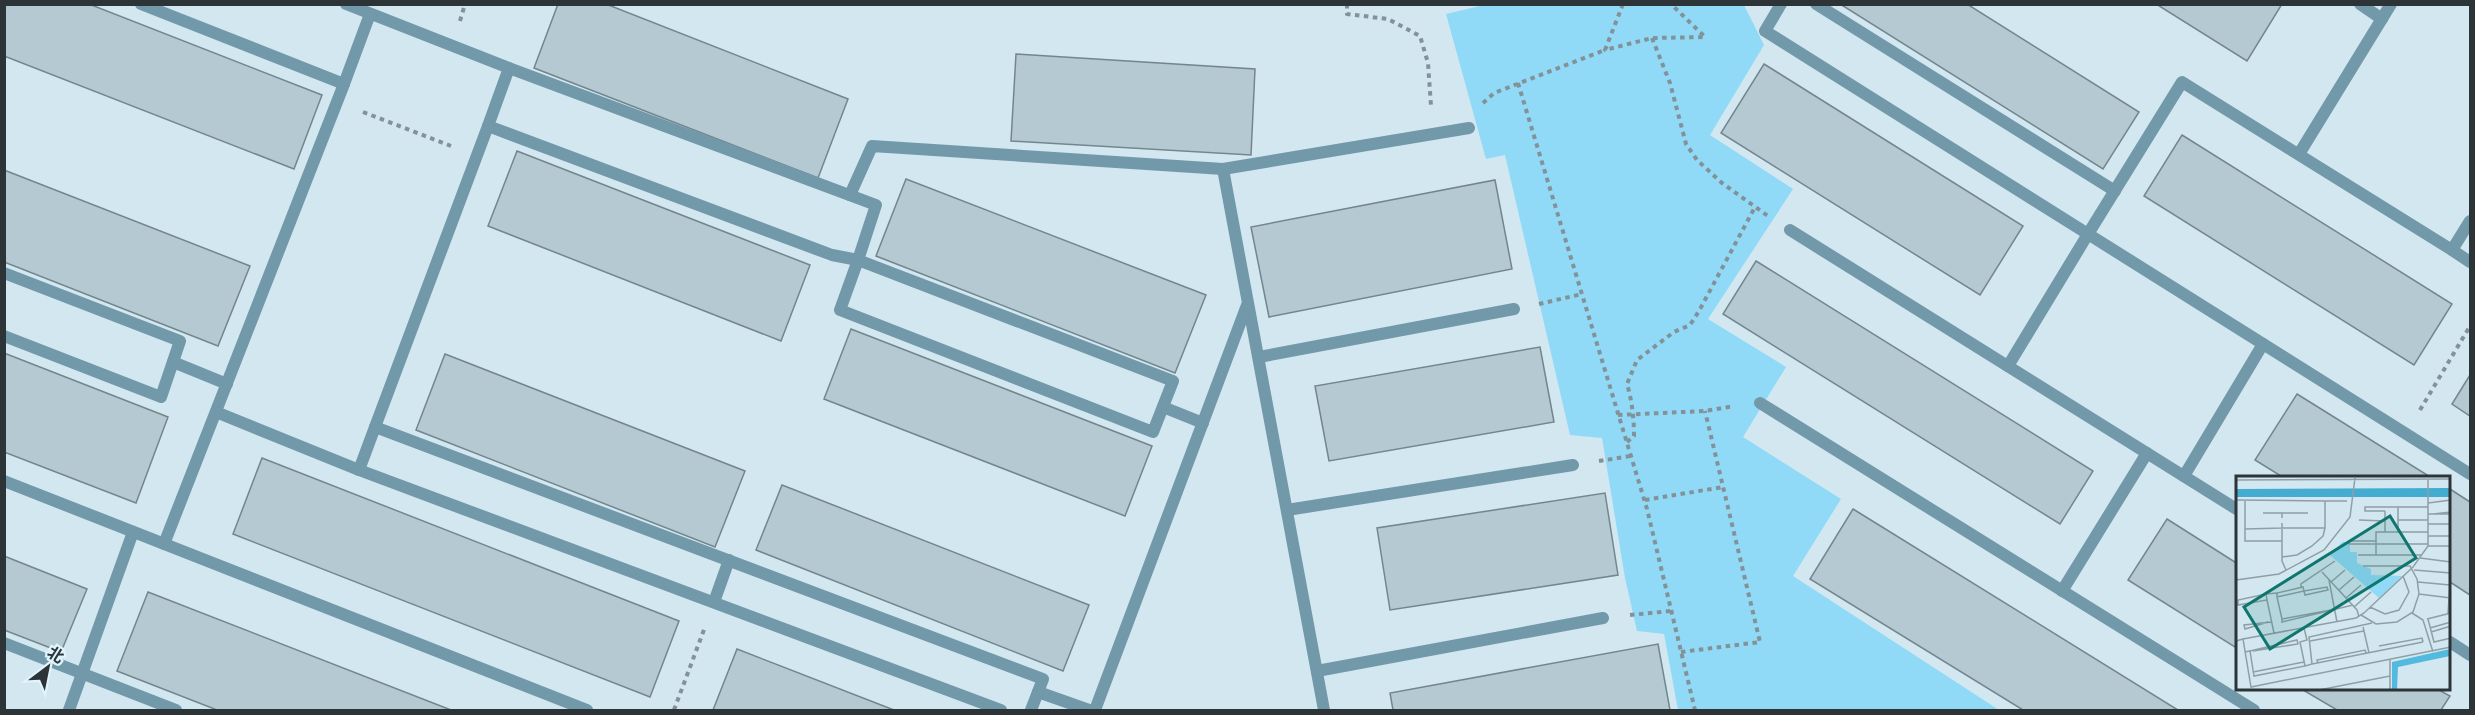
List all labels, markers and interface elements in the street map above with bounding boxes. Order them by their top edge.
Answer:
inset map [2236,476,2451,691]
north arrow [18,637,78,697]
text: 北 [44,643,67,666]

